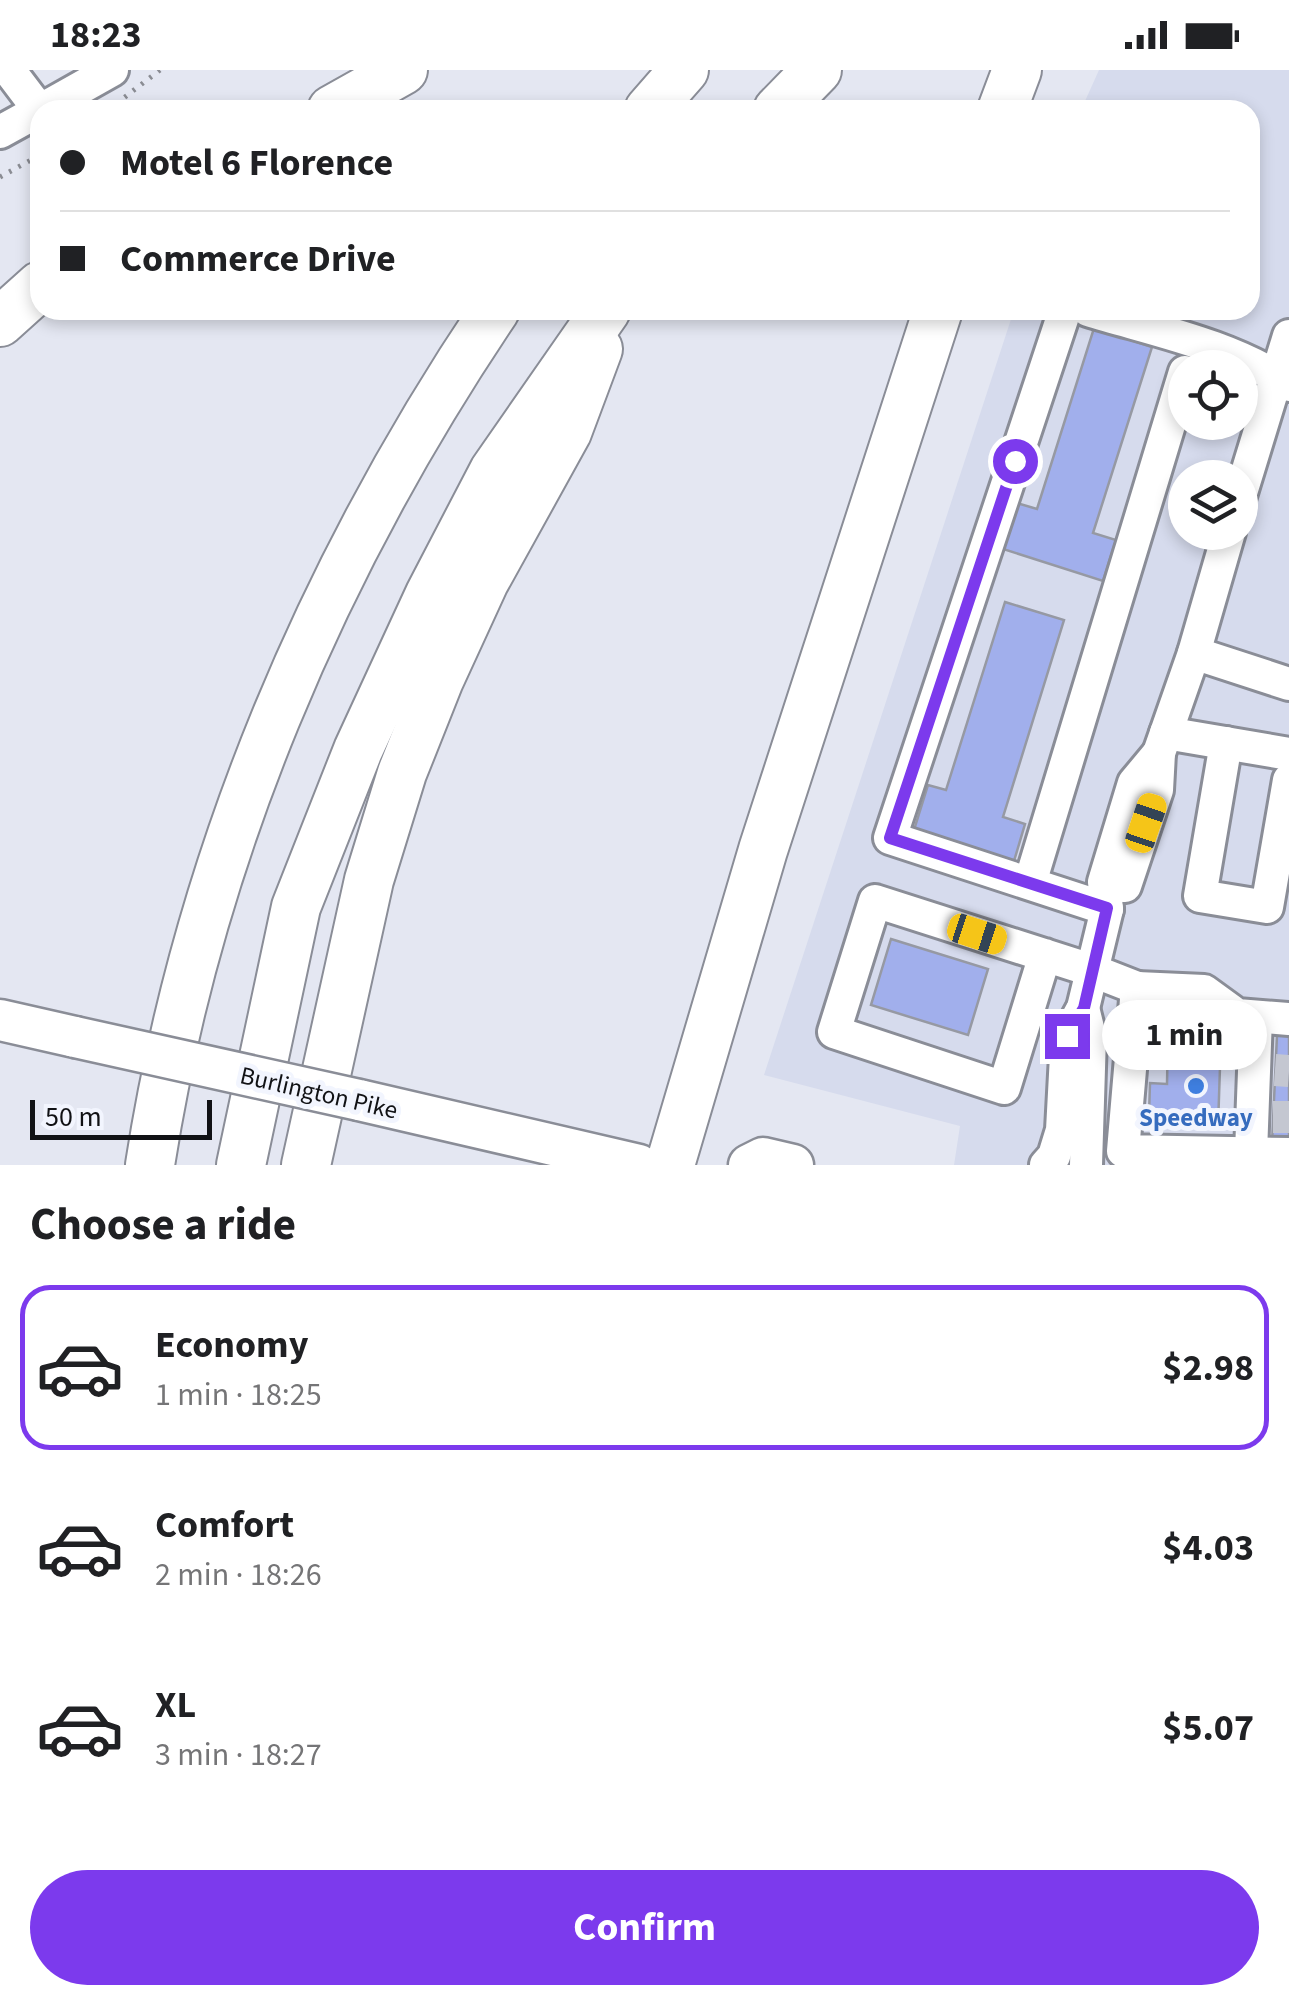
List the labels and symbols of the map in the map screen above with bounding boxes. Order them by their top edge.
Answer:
route start [993,439,1038,484]
car [1122,790,1170,856]
car [944,910,1010,958]
callout: 1 min [1102,1001,1267,1071]
route end [1045,1014,1090,1059]
street label: Burlington Pike [236,1057,401,1129]
marker: Speedway [1185,1075,1207,1097]
scale bar [30,1095,212,1140]
place label: Speedway [1139,1100,1253,1136]

